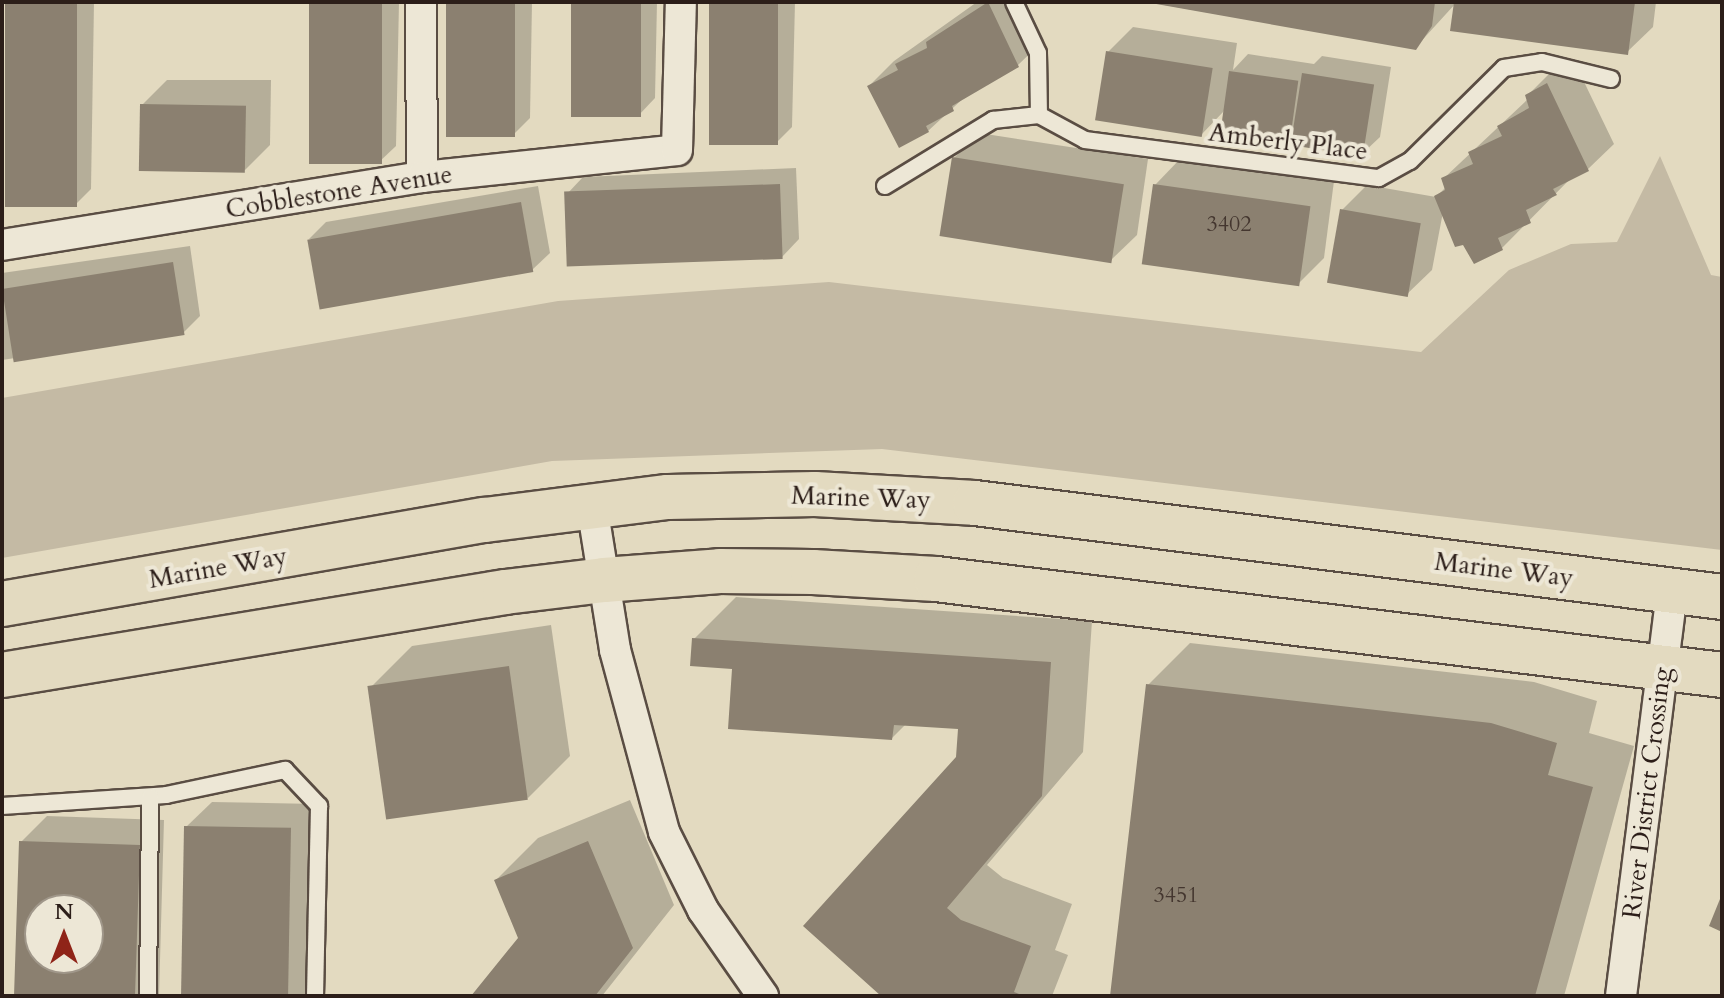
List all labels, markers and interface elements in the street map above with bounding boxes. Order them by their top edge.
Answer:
street label: Amberly Place [1207,117,1369,167]
street label: Cobblestone Avenue [223,159,455,225]
house number: 3402 [1206,212,1252,238]
street label: Marine Way [791,480,931,516]
street label: Marine Way [146,541,290,595]
street label: Marine Way [1433,546,1575,594]
street label: River District Crossing [1616,665,1678,921]
house number: 3451 [1153,883,1199,909]
north arrow [24,894,104,974]
text: N [54,897,74,927]

